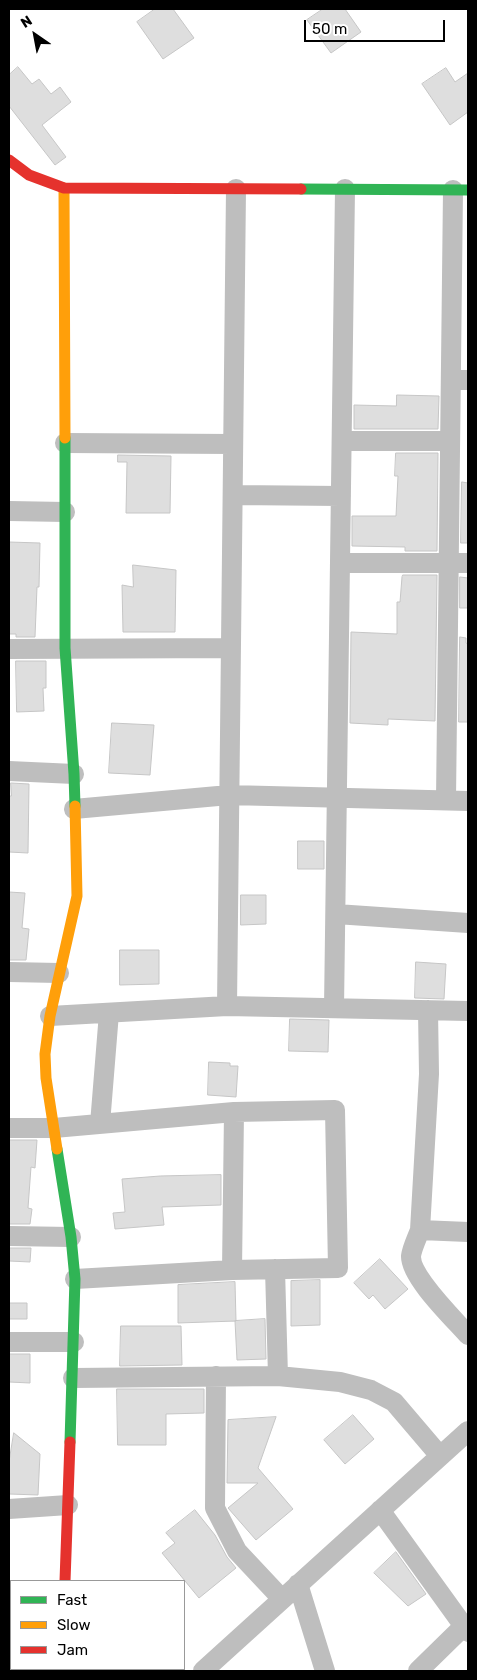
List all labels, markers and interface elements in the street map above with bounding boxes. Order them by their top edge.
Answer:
north arrow [10,10,60,60]
scale bar [307,10,448,42]
text: N [18,12,35,32]
text: 50 m [312,20,347,38]
legend [10,1580,185,1670]
text: Fast [57,1591,87,1609]
text: Slow [57,1616,90,1634]
text: Jam [57,1641,88,1659]

